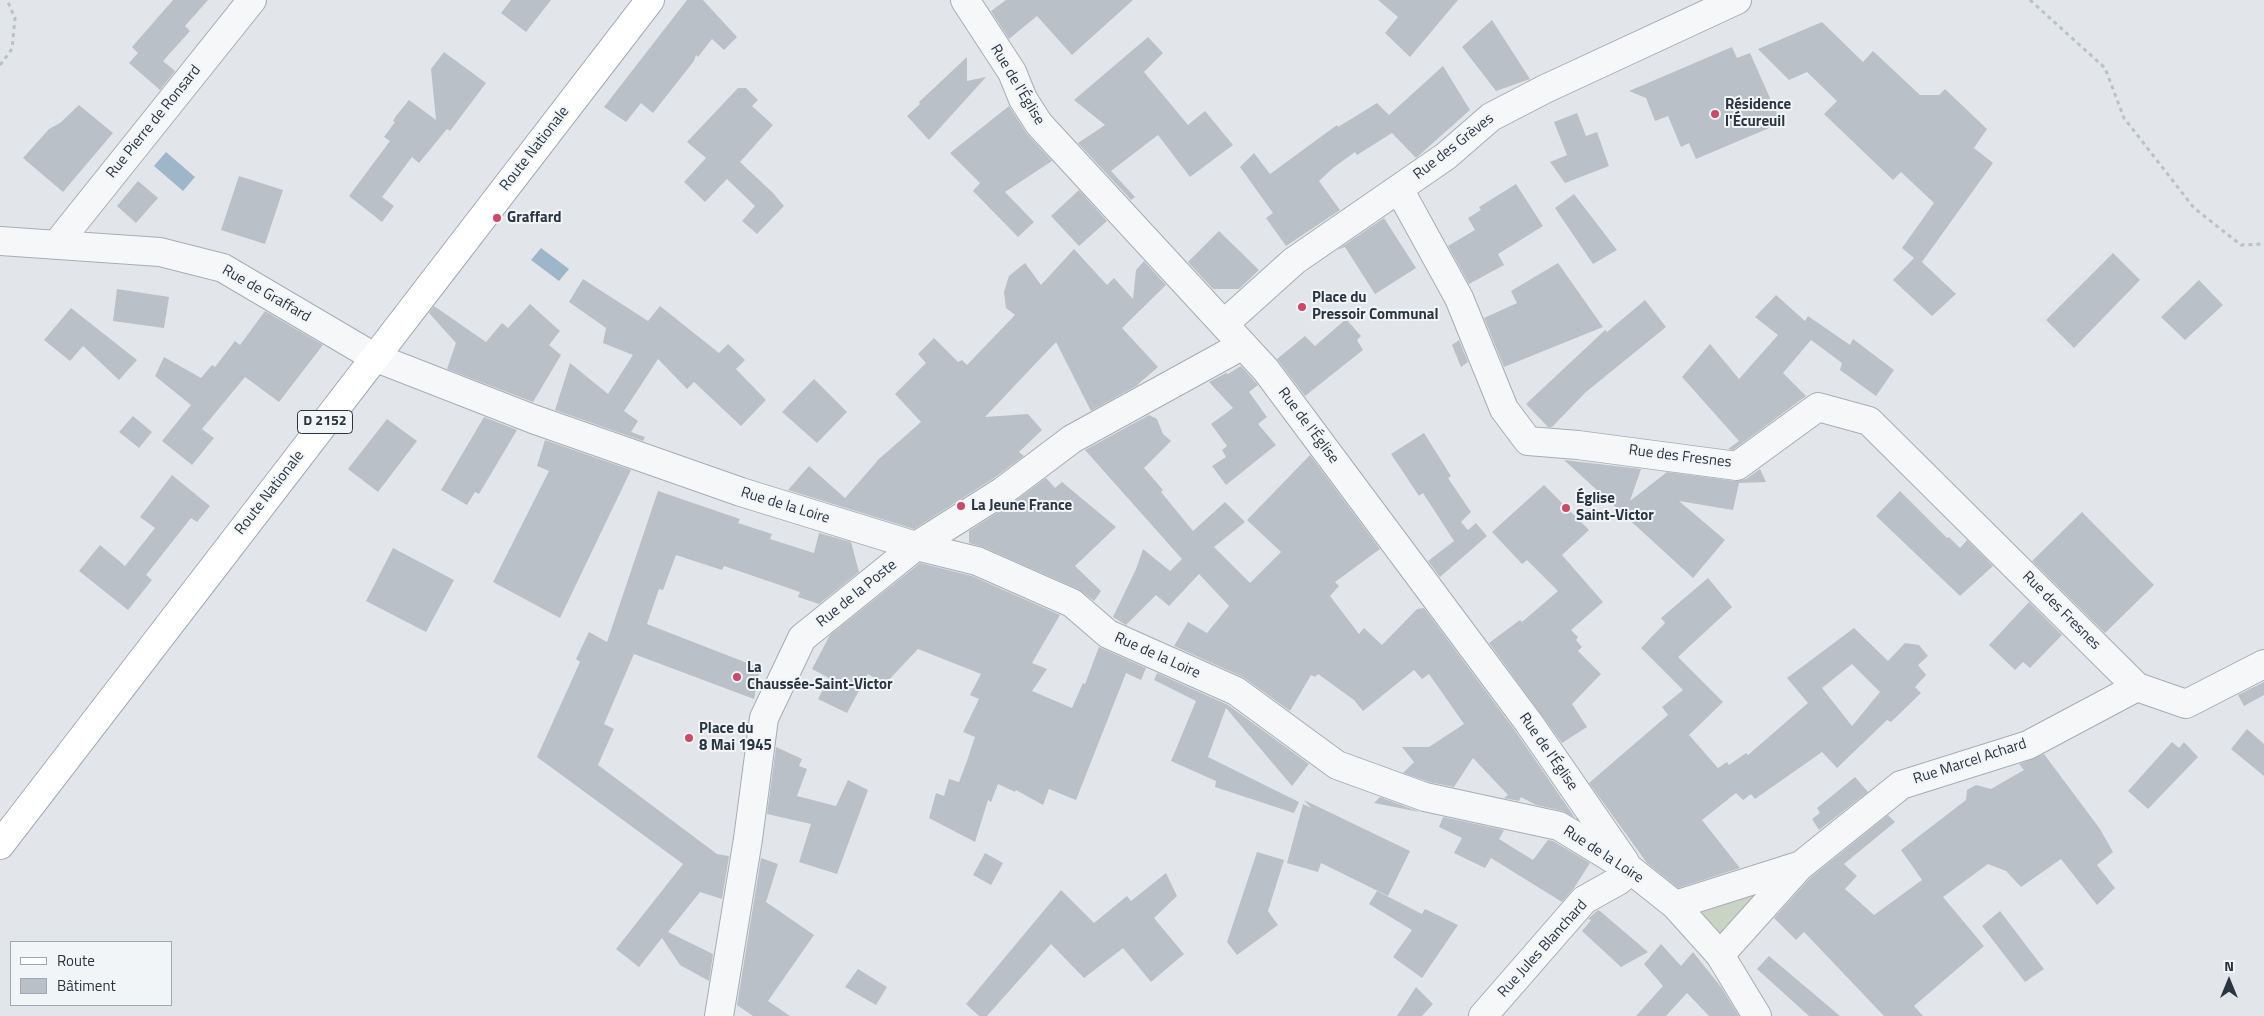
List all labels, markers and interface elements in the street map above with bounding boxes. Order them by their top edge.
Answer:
street label: Rue de l'Église [986,42,1048,128]
street label: Rue Pierre de Ronsard [103,62,205,182]
place label: Résidence l'Écureuil [1725,96,1791,131]
street label: Route Nationale [497,103,573,195]
marker: Résidence l'Écureuil [1709,108,1721,120]
street label: Rue des Grèves [1410,110,1498,184]
place label: Graffard [507,209,562,227]
marker: Graffard [491,212,503,224]
street label: Rue de Graffard [219,261,313,327]
place label: Place du Pressoir Communal [1312,289,1438,324]
marker: Place du Pressoir Communal [1296,301,1308,313]
street label: Rue de l'Église [1274,384,1342,468]
road number: D 2152 [298,411,352,434]
street label: Rue des Fresnes [1627,442,1733,472]
street label: Route Nationale [232,447,308,539]
street label: Rue de la Loire [738,484,832,528]
place label: Église Saint-Victor [1576,490,1654,525]
place label: La Jeune France [971,497,1072,515]
marker: La Jeune France [955,500,967,512]
marker: Église Saint-Victor [1560,502,1572,514]
street label: Rue de la Poste [813,556,901,632]
street label: Rue des Fresnes [2018,568,2104,654]
street label: Rue de la Loire [1111,629,1203,683]
place label: La Chaussée-Saint-Victor [747,659,893,694]
marker: La Chaussée-Saint-Victor [731,671,743,683]
street label: Rue de l'Église [1515,710,1581,794]
place label: Place du 8 Mai 1945 [699,720,772,755]
marker: Place du 8 Mai 1945 [683,732,695,744]
street label: Rue Marcel Achard [1911,735,2029,789]
street label: Rue de la Loire [1559,822,1647,888]
street label: Rue Jules Blanchard [1495,897,1591,1001]
legend [10,941,172,1006]
text: Route [57,949,95,972]
text: N [2224,955,2234,976]
north arrow [2204,956,2254,1006]
text: Bâtiment [57,974,116,997]

